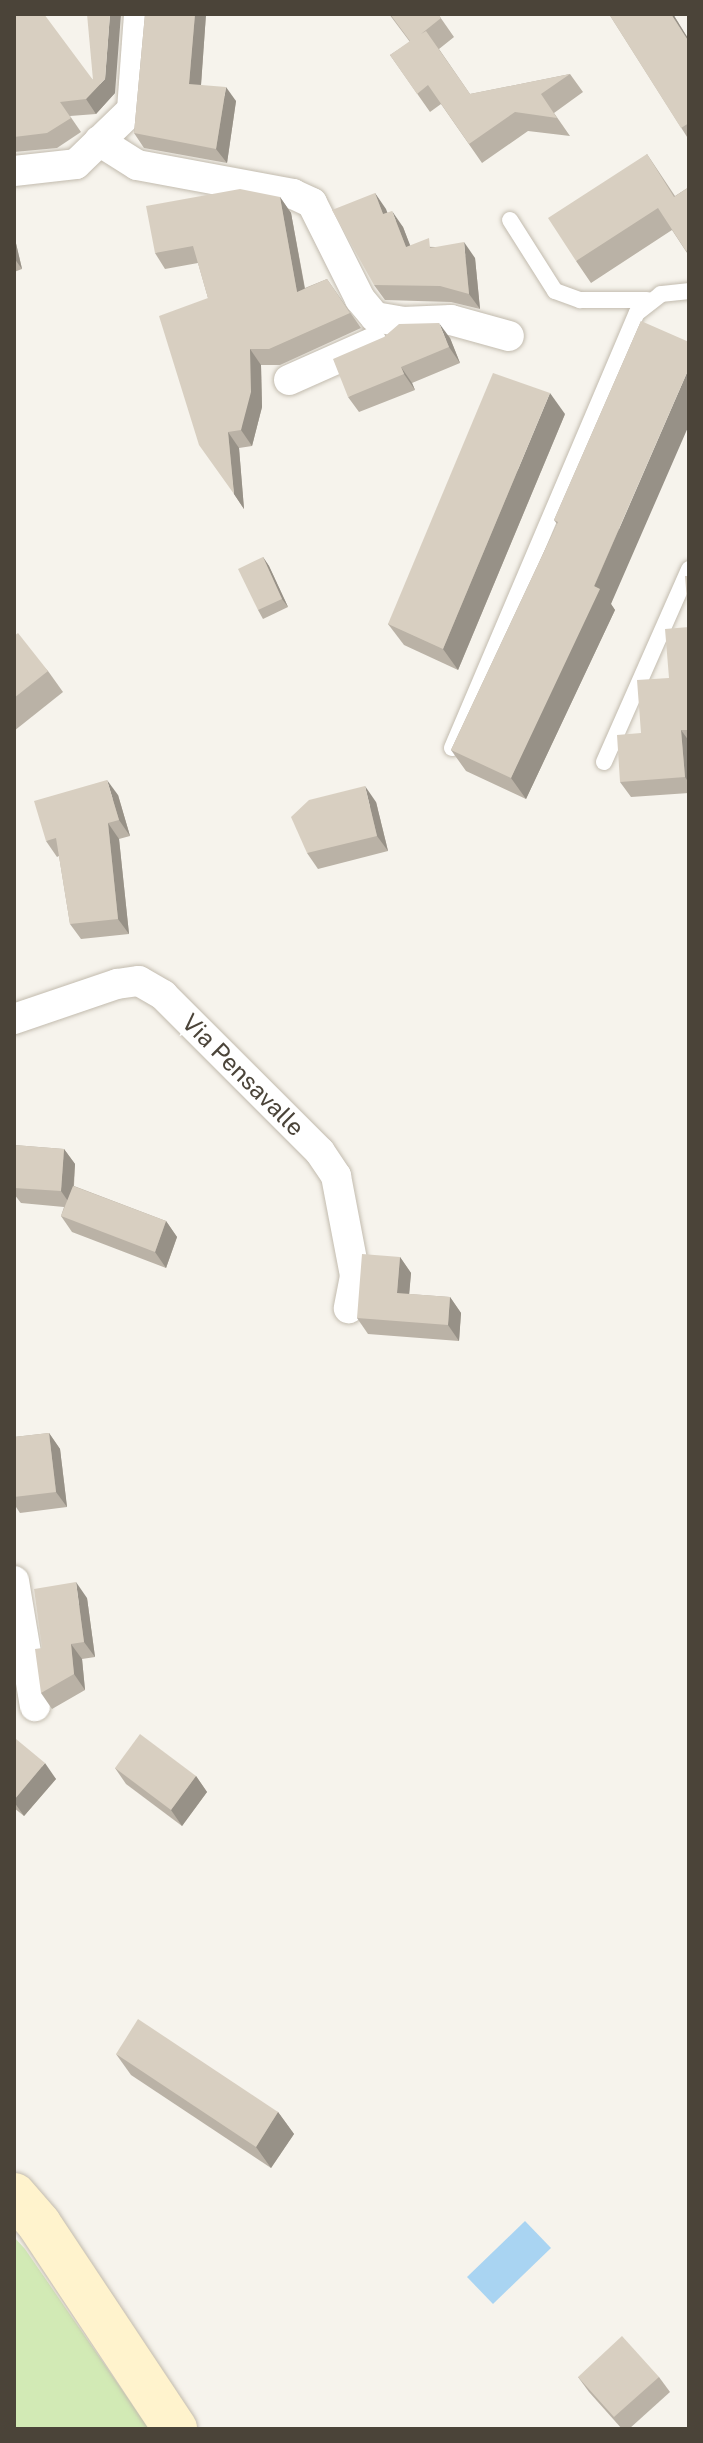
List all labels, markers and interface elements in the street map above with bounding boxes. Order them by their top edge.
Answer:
street label: Via Pensavalle [176,1008,310,1142]

